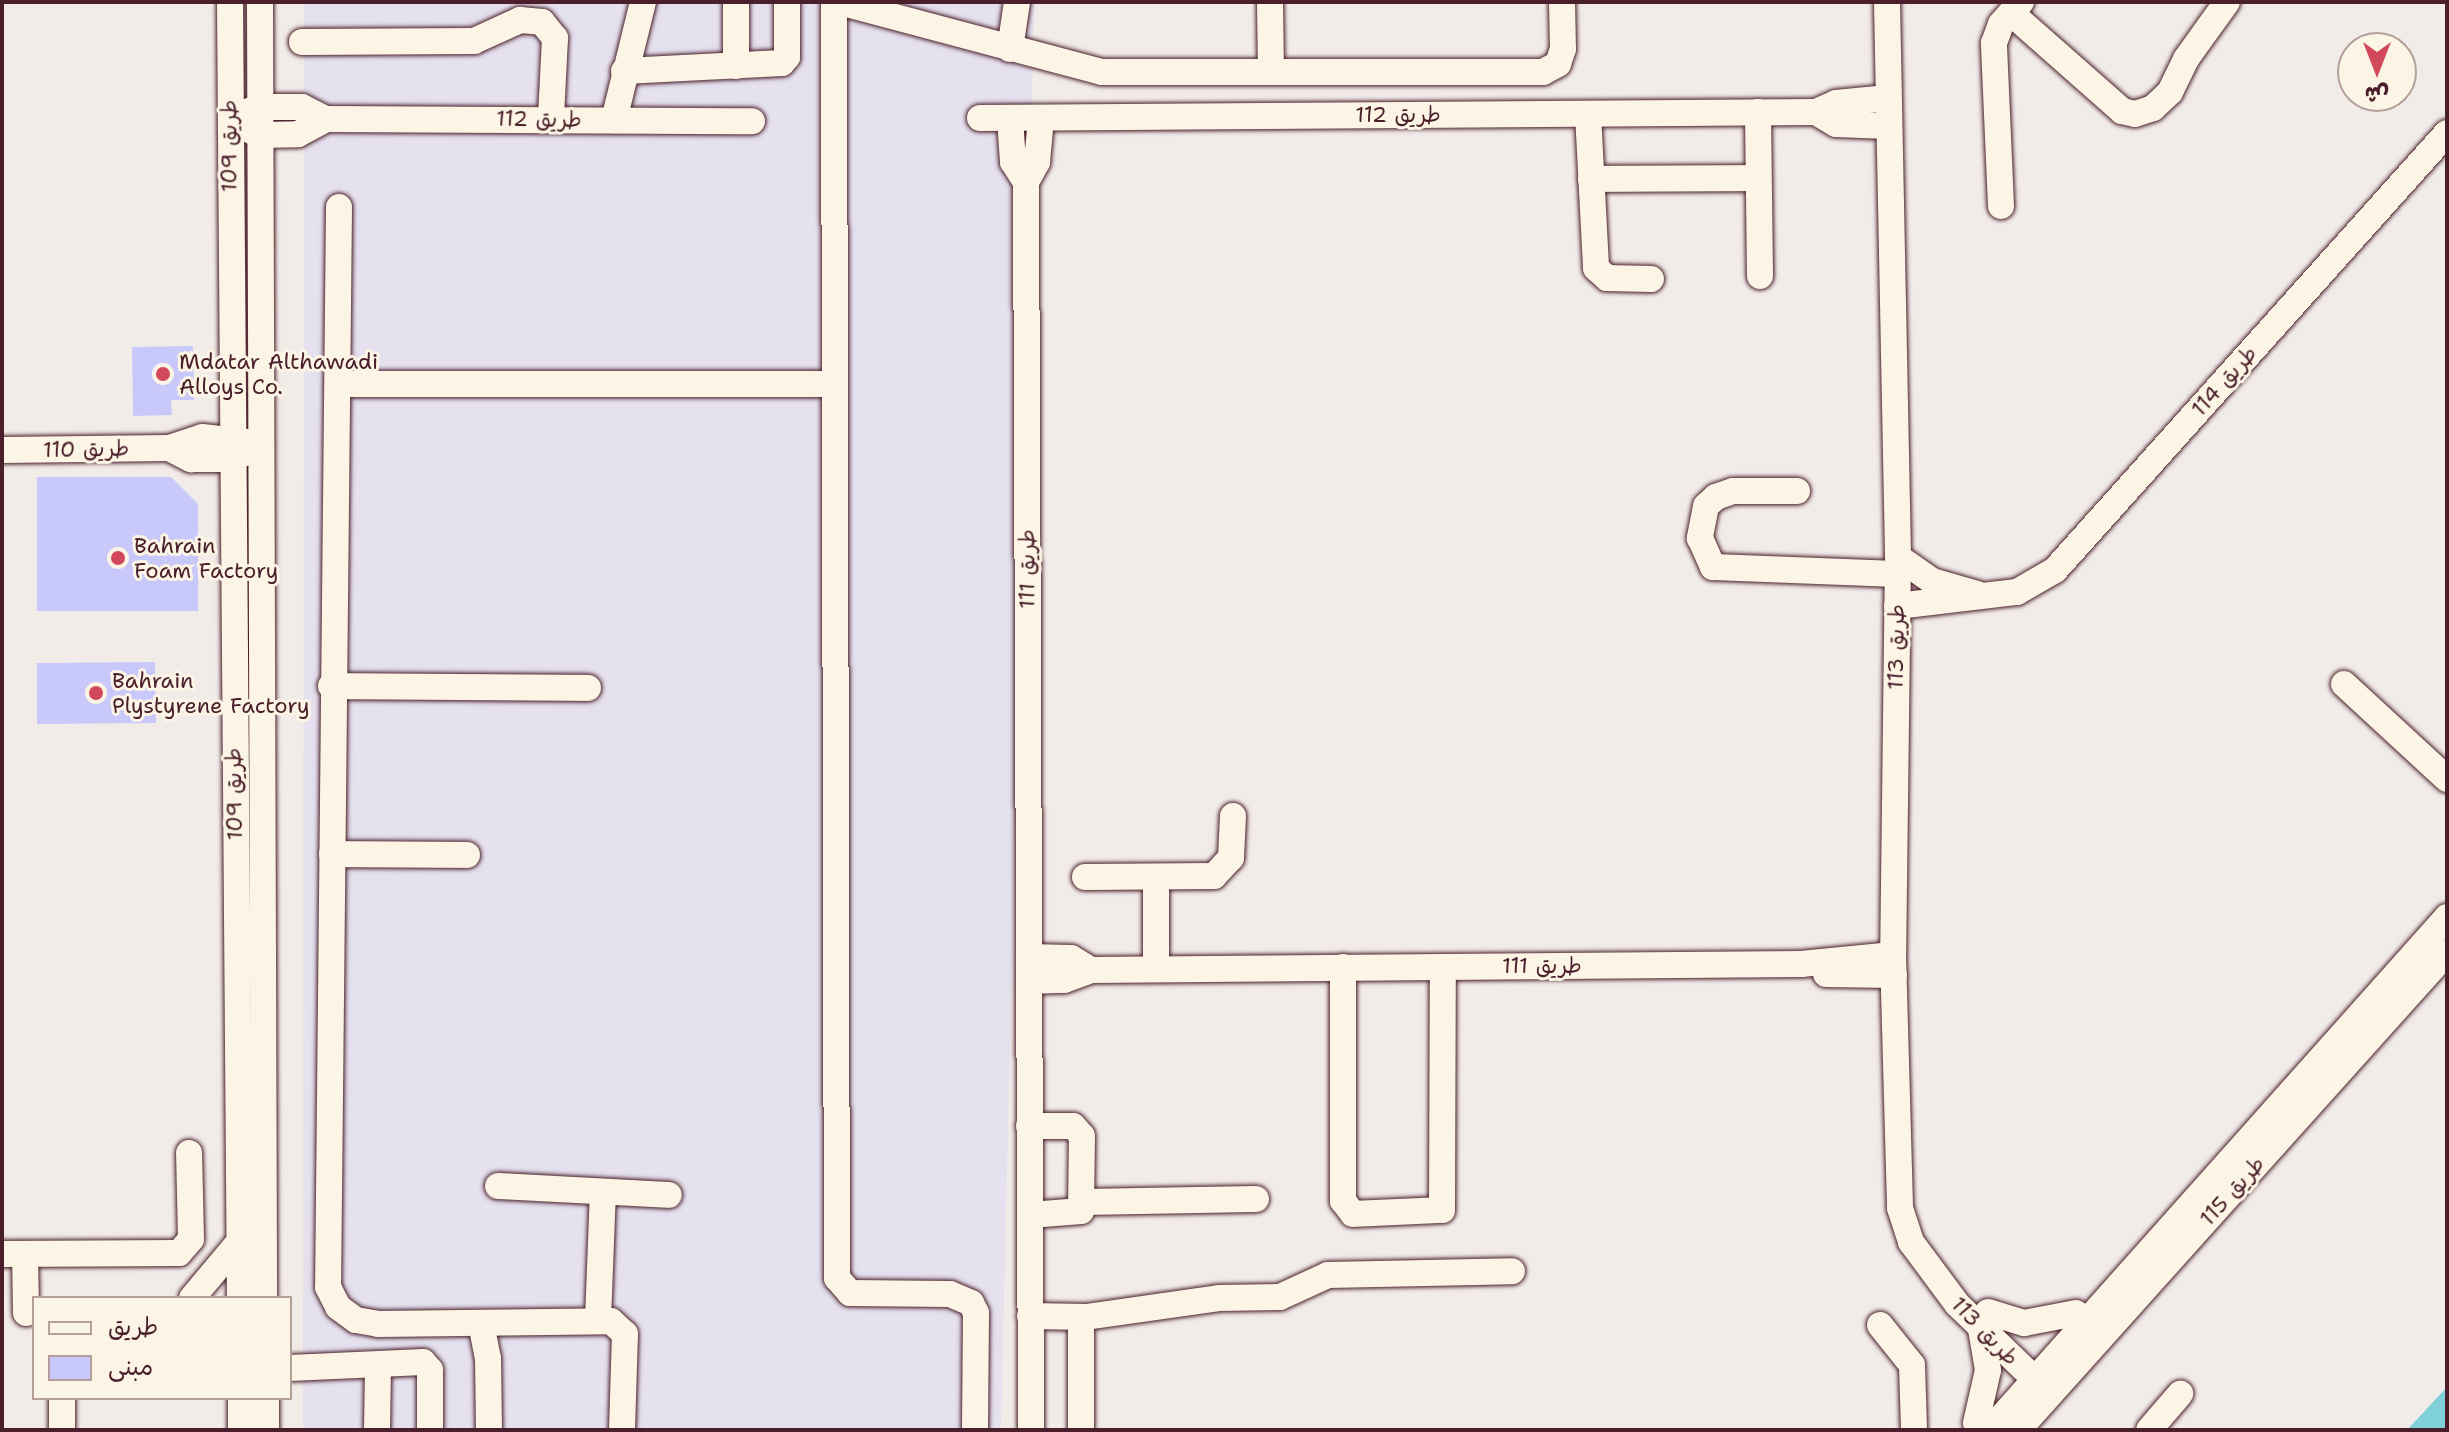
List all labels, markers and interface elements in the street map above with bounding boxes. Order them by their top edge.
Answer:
north arrow [2337,32,2417,112]
text: ش [2365,80,2389,109]
street label: طريق 109 [216,100,242,192]
street label: طريق 112 [1355,102,1441,128]
street label: طريق 112 [496,105,582,133]
street label: طريق 114 [2186,340,2262,422]
place label: Mdatar Althawadi Alloys Co. [179,348,378,400]
marker: Mdatar Althawadi Alloys Co. [154,365,172,383]
street label: طريق 110 [43,435,129,463]
street label: طريق 111 [1014,529,1040,609]
place label: Bahrain Foam Factory [134,532,278,584]
marker: Bahrain Foam Factory [109,549,127,567]
street label: طريق 113 [1882,604,1910,690]
place label: Bahrain Plystyrene Factory [112,667,310,718]
marker: Bahrain Plystyrene Factory [87,684,105,702]
street label: طريق 109 [220,748,248,840]
street label: طريق 111 [1502,953,1582,979]
street label: طريق 115 [2194,1151,2270,1231]
street label: طريق 113 [1946,1291,2024,1371]
legend [32,1296,292,1400]
text: طريق [108,1311,158,1343]
text: مبنى [108,1351,153,1383]

